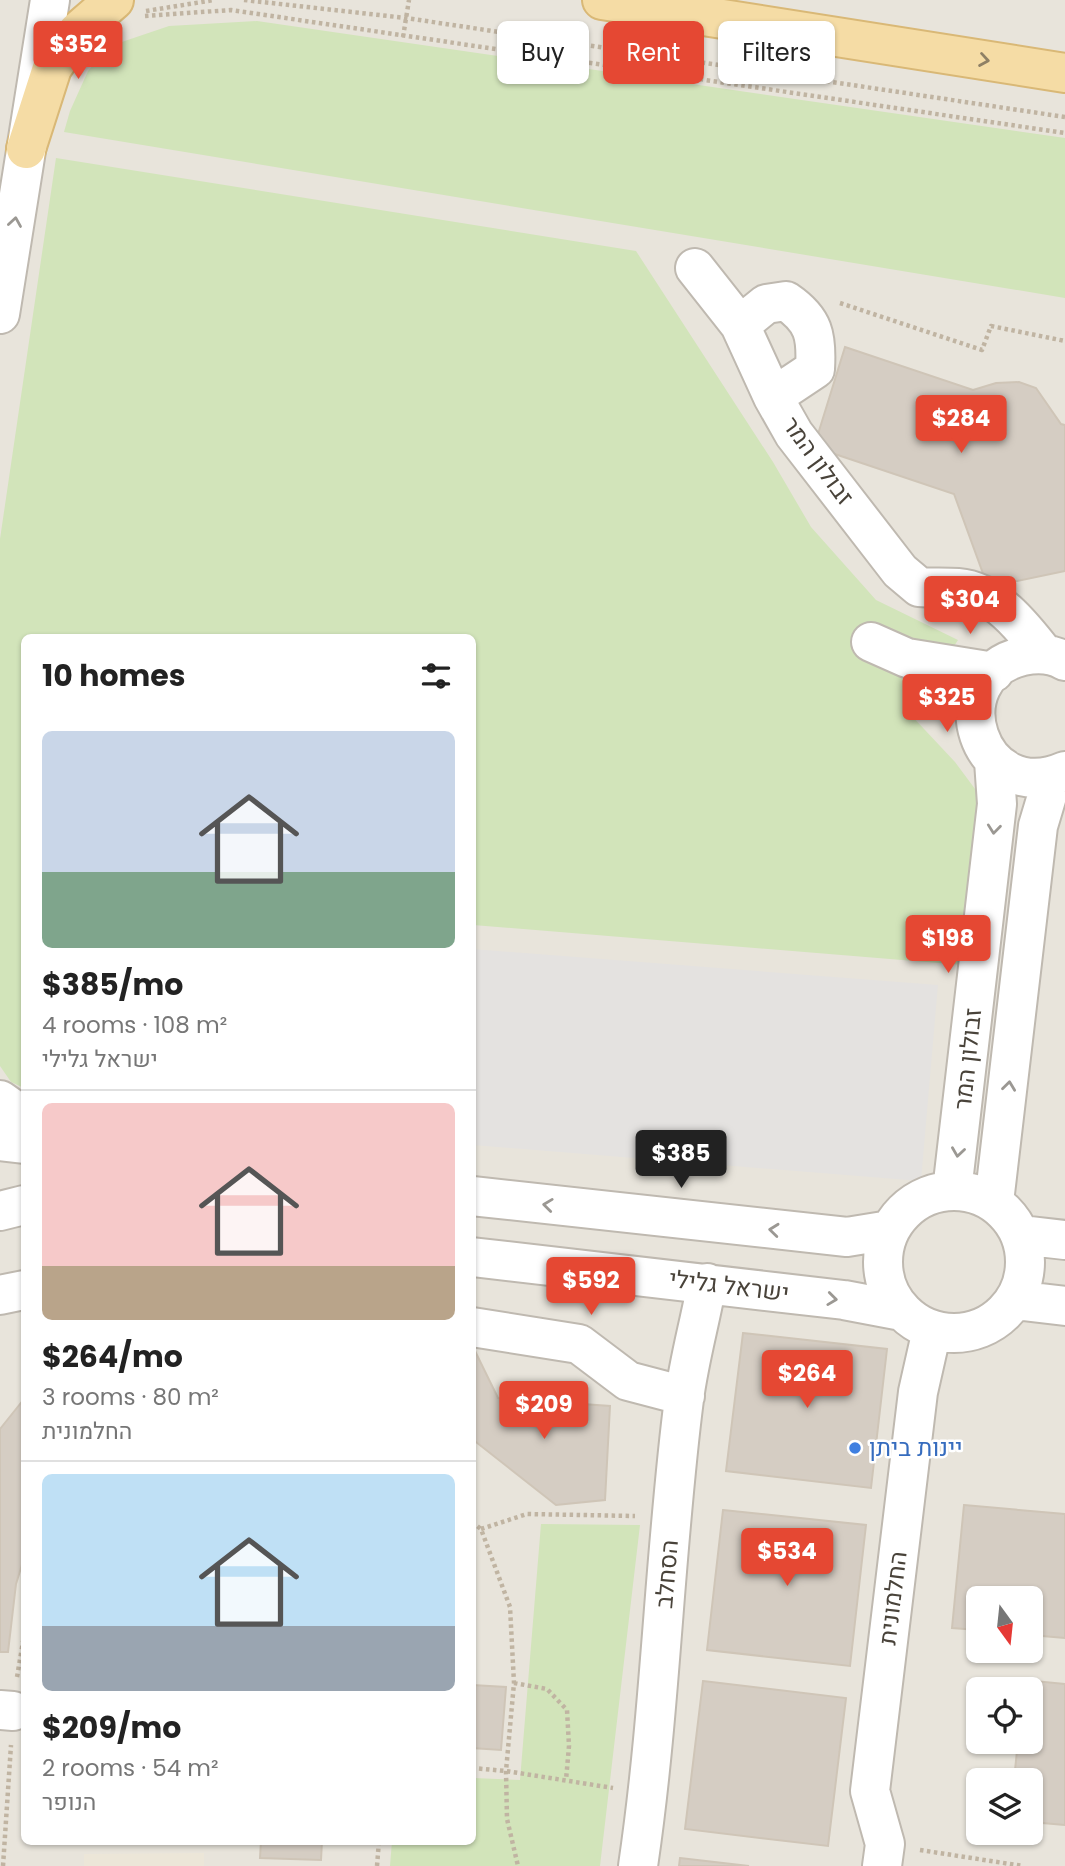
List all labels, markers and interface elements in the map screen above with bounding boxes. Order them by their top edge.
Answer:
chip: Buy [497,21,589,84]
chip: Rent [603,21,704,84]
chip: Filters [718,21,835,84]
pin: $352 [37,22,119,81]
text: $352 [49,28,107,60]
one-way arrow [978,52,990,67]
one-way arrow [7,217,22,228]
pin: $284 [920,396,1002,455]
text: $284 [932,402,990,434]
street label: זבולון המר [775,410,862,512]
pin: $304 [929,576,1011,636]
text: $304 [940,583,1000,615]
text: 10 homes [42,654,186,697]
icon: filters [417,657,455,695]
pin: $325 [906,674,988,734]
text: $325 [918,681,976,713]
icon: home [186,776,312,902]
one-way arrow [987,823,1002,835]
pin: $198 [907,916,989,975]
text: $198 [922,922,974,954]
text: $385/mo [42,963,183,1006]
street label: זבולון המר [946,1006,989,1111]
text: 4 rooms · 108 m² [42,1009,227,1041]
text: ישראל גלילי [42,1043,158,1075]
one-way arrow [1001,1080,1016,1092]
pin: $385 [640,1130,722,1190]
text: $385 [652,1137,710,1169]
one-way arrow [950,1146,965,1158]
icon: home [186,1148,312,1274]
one-way arrow [542,1197,554,1212]
one-way arrow [768,1223,779,1238]
pin: $592 [550,1258,632,1317]
street label: ישראל גלילי [667,1262,791,1309]
text: $592 [562,1264,620,1296]
one-way arrow [826,1292,838,1307]
text: $264/mo [42,1335,183,1378]
pin: $264 [766,1350,848,1410]
text: $264 [778,1357,836,1389]
text: 3 rooms · 80 m² [42,1381,219,1413]
pin: $209 [503,1382,585,1441]
text: $209 [515,1388,573,1420]
text: החלמונית [42,1415,132,1447]
place label: יינות ביתן [869,1431,962,1464]
marker: יינות ביתן [847,1440,863,1456]
icon: home [186,1519,312,1645]
pin: $534 [746,1528,828,1588]
text: $534 [757,1535,817,1567]
street label: הסחלב [647,1538,686,1610]
street label: החלמונית [870,1549,915,1647]
north arrow [966,1586,1043,1662]
map controls [966,1586,1043,1845]
button: locate [966,1677,1043,1754]
text: $209/mo [42,1706,181,1749]
text: 2 rooms · 54 m² [42,1752,219,1784]
button: layers [966,1768,1043,1845]
text: הנופר [42,1786,96,1818]

